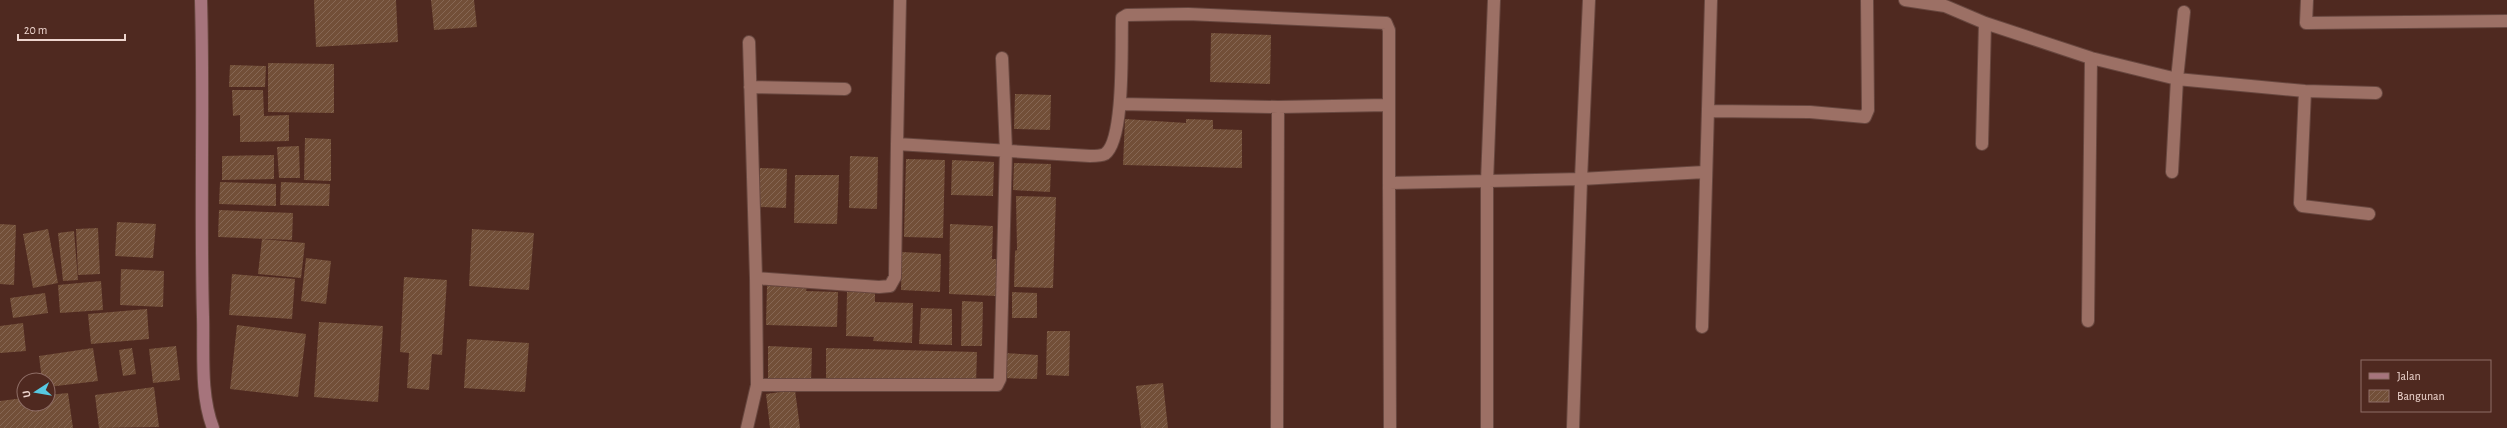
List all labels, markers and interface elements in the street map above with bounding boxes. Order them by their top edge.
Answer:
scale bar [18,16,125,42]
text: 20 m [24,24,47,36]
legend [2361,360,2491,412]
text: Jalan [2397,370,2421,382]
north arrow [16,372,56,412]
text: U [21,389,33,399]
text: Bangunan [2397,390,2445,402]

